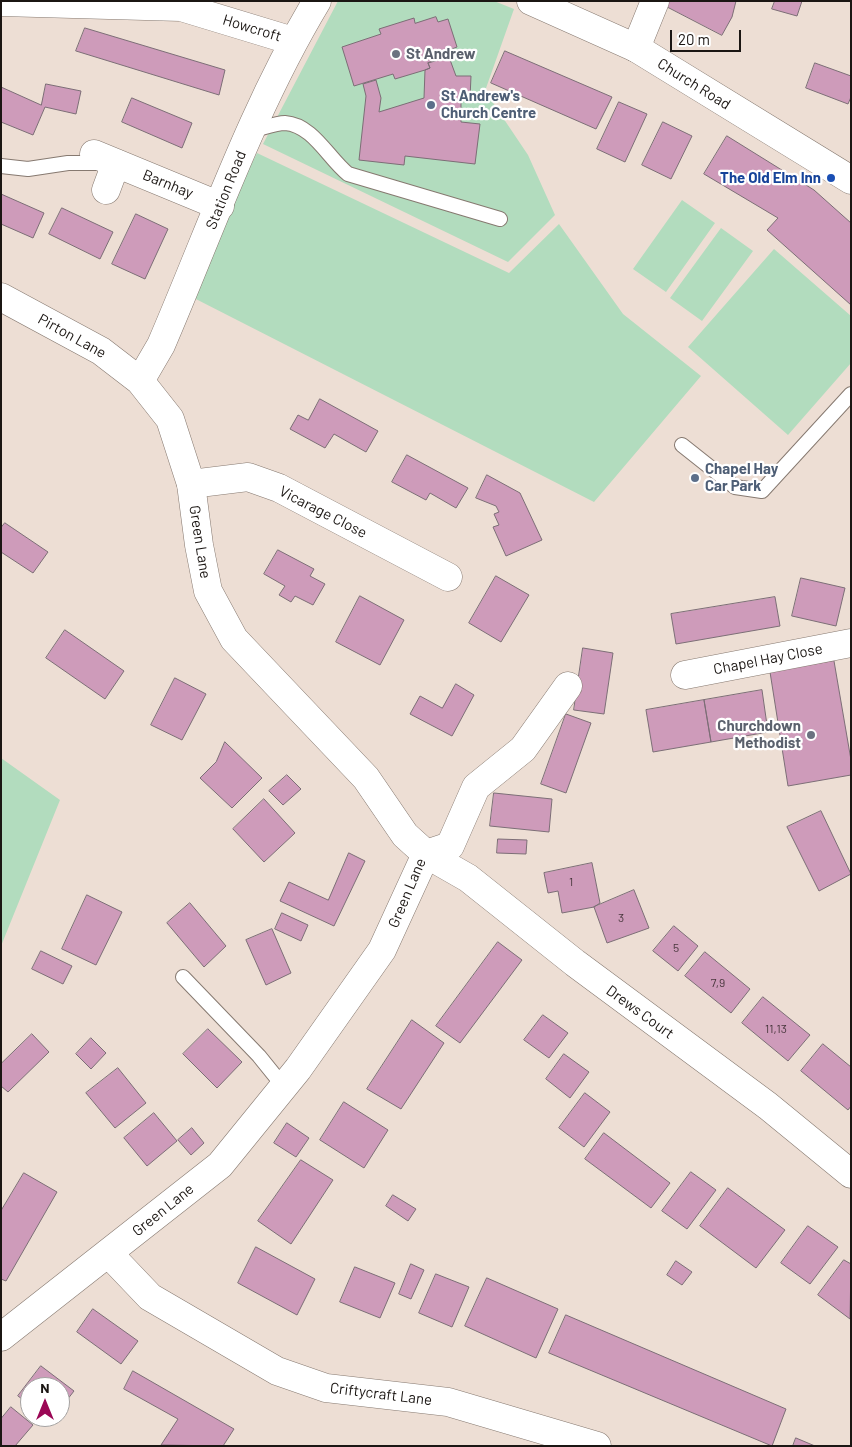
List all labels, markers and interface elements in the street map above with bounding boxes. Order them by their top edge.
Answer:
street label: Howcroft [221,11,283,45]
scale bar [672,20,743,52]
text: 20 m [678,30,710,48]
place label: St Andrew [406,45,475,63]
marker: St Andrew [390,48,402,60]
street label: Church Road [654,54,734,114]
place label: St Andrew's Church Centre [441,87,536,122]
marker: St Andrew's Church Centre [425,99,437,111]
street label: Station Road [202,148,250,232]
street label: Barnhay [140,166,196,202]
place label: The Old Elm Inn [720,169,821,187]
marker: The Old Elm Inn [825,172,837,184]
street label: Pirton Lane [35,310,109,362]
place label: Chapel Hay Car Park [705,460,778,495]
marker: Chapel Hay Car Park [689,472,701,484]
street label: Vicarage Close [276,482,370,542]
street label: Green Lane [185,504,215,580]
street label: Chapel Hay Close [712,640,824,678]
place label: Churchdown Methodist [717,717,801,752]
marker: Churchdown Methodist [805,729,817,741]
street label: Green Lane [384,856,430,930]
house number: 1 [569,875,573,889]
house number: 3 [618,911,624,925]
house number: 5 [673,941,679,955]
house number: 7,9 [711,976,725,990]
street label: Drews Court [603,981,677,1043]
house number: 11,13 [765,1022,787,1036]
street label: Green Lane [129,1180,197,1240]
north arrow [20,1377,70,1427]
text: N [40,1379,50,1396]
street label: Criftycraft Lane [329,1379,433,1409]

